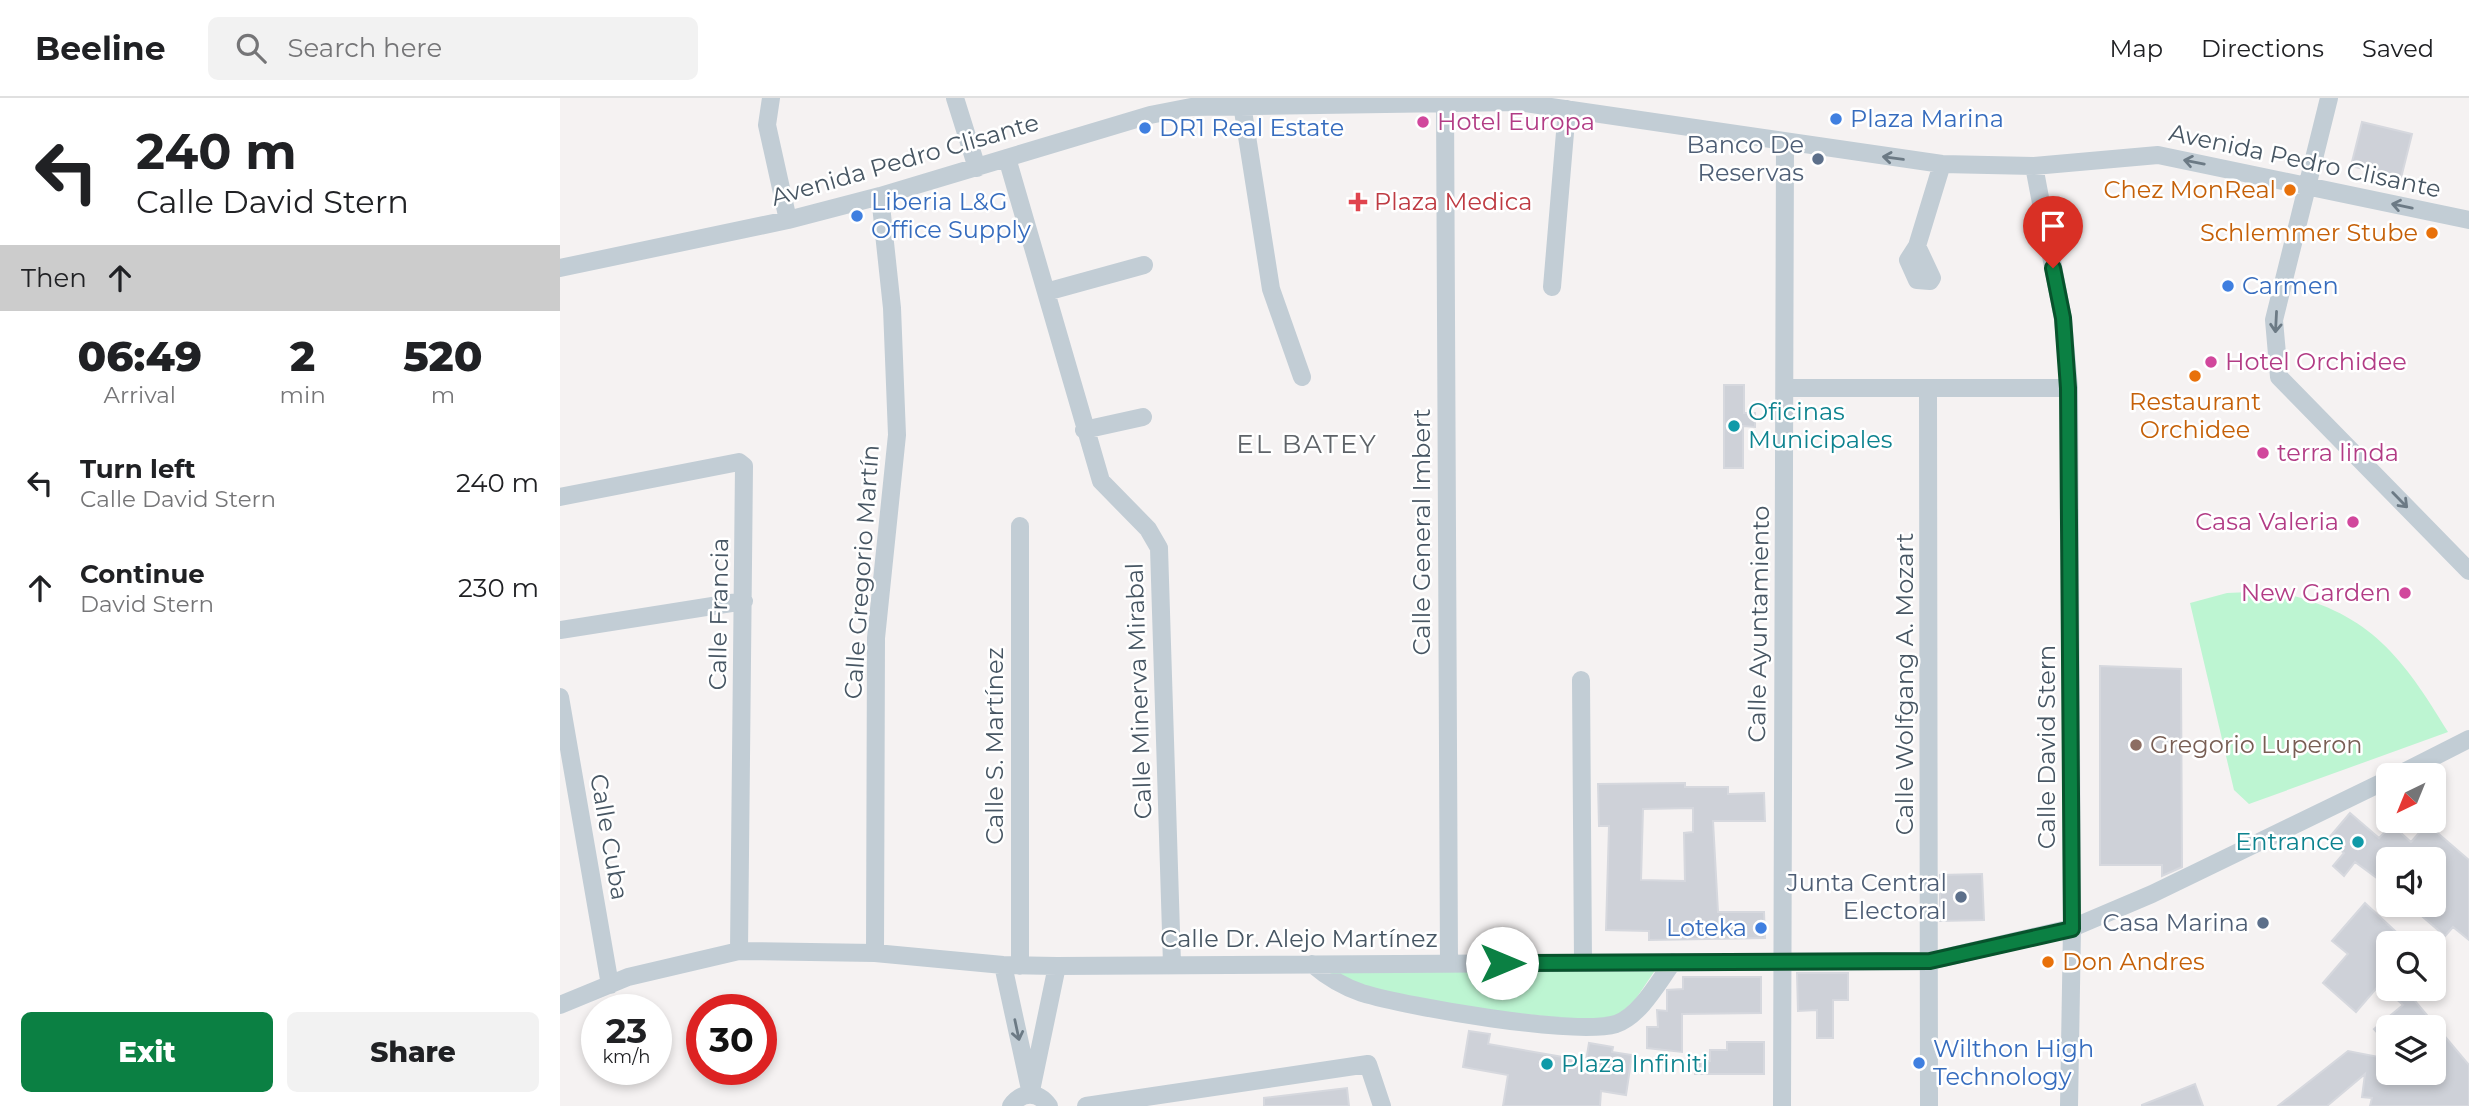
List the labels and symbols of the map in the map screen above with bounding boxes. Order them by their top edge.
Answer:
place label: Plaza Marina [1850,104,2004,133]
street label: Avenida Pedro Clisante [768,107,1042,212]
place label: Hotel Europa [1437,107,1595,136]
marker: Plaza Marina [1828,111,1844,127]
place label: DR1 Real Estate [1159,113,1344,142]
marker: Hotel Europa [1415,114,1431,130]
street label: Avenida Pedro Clisante [2166,118,2444,204]
marker: DR1 Real Estate [1137,120,1153,136]
place label: Banco De Reservas [1687,130,1804,187]
marker: Banco De Reservas [1810,151,1826,167]
one-way arrow [1882,151,1905,164]
one-way arrow [2183,155,2206,168]
place label: Chez MonReal [2104,175,2276,204]
marker: Chez MonReal [2282,182,2298,198]
place label: Liberia L&G Office Supply [871,187,1031,244]
place label: Plaza Medica [1374,187,1532,216]
marker: Plaza Medica [1348,192,1368,212]
pin [2023,196,2083,268]
one-way arrow [2391,198,2414,212]
marker: Liberia L&G Office Supply [849,208,865,224]
place label: Schlemmer Stube [2200,218,2418,247]
marker: Schlemmer Stube [2424,225,2440,241]
place label: Carmen [2242,271,2339,300]
marker: Carmen [2220,278,2236,294]
one-way arrow [2269,310,2282,333]
place label: Hotel Orchidee [2225,347,2407,376]
marker: Hotel Orchidee [2203,354,2219,370]
marker: Restaurant Orchidee [2187,368,2203,384]
place label: Restaurant Orchidee [2129,387,2261,444]
place label: Oficinas Municipales [1748,397,1893,454]
street label: Calle General Imbert [1407,408,1436,656]
marker: Oficinas Municipales [1726,418,1742,434]
district label: EL BATEY [1236,428,1378,460]
place label: terra linda [2277,438,2399,467]
street label: Calle Gregorio Martín [838,444,885,700]
marker: terra linda [2255,445,2271,461]
one-way arrow [2391,492,2408,509]
street label: Calle Ayuntamiento [1742,505,1775,743]
place label: Casa Valeria [2195,507,2339,536]
marker: Casa Valeria [2345,514,2361,530]
street label: Calle Wolfgang A. Mozart [1890,533,1919,835]
street label: Calle Francia [703,537,734,691]
street label: Calle Minerva Mirabal [1120,562,1157,820]
place label: New Garden [2241,578,2391,607]
marker: New Garden [2397,585,2413,601]
street label: Calle David Stern [2032,645,2061,849]
street label: Calle S. Martínez [980,647,1009,845]
place label: Gregorio Luperon [2150,730,2363,759]
marker: Gregorio Luperon [2128,737,2144,753]
north arrow [2376,763,2446,833]
street label: Calle Cuba [584,771,635,902]
place label: Entrance [2235,827,2344,856]
marker: Entrance [2350,834,2366,850]
place label: Junta Central Electoral [1786,868,1947,925]
marker: Junta Central Electoral [1953,889,1969,905]
place label: Casa Marina [2102,908,2249,937]
place label: Loteka [1666,913,1747,942]
marker: Casa Marina [2255,915,2271,931]
marker: Loteka [1753,920,1769,936]
street label: Calle Dr. Alejo Martínez [1160,924,1438,953]
position arrow [1465,926,1539,1000]
place label: Don Andres [2062,947,2205,976]
marker: Don Andres [2040,954,2056,970]
speed limit sign: 30 [686,994,777,1085]
one-way arrow [1010,1018,1024,1041]
place label: Wilthon High Technology [1933,1034,2094,1091]
place label: Plaza Infiniti [1561,1049,1708,1078]
marker: Wilthon High Technology [1911,1055,1927,1071]
marker: Plaza Infiniti [1539,1056,1555,1072]

